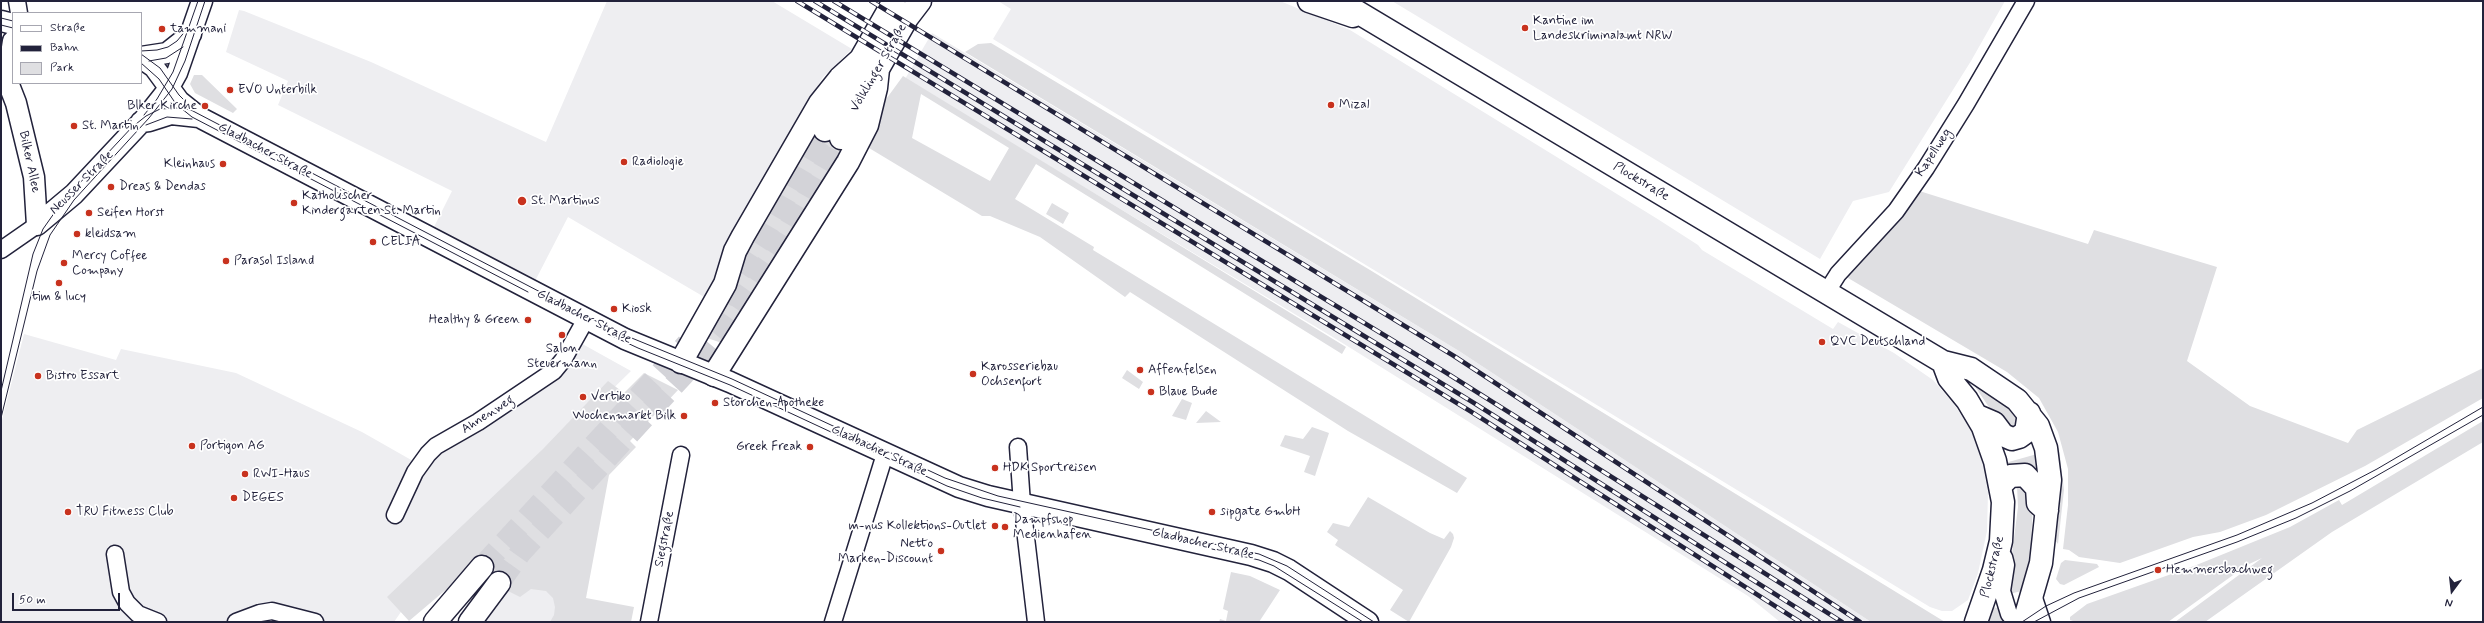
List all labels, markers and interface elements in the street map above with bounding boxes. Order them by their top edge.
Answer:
legend [12,12,142,84]
place label: Kantine im Landeskriminalamt NRW [1533,13,1672,44]
text: Straße [50,20,85,36]
place label: tammani [170,21,226,37]
street label: Völklinger Straße [847,21,911,115]
marker: Kantine im Landeskriminalamt NRW [1520,23,1530,33]
marker: tammani [157,24,167,34]
text: Bahn [50,40,79,56]
text: Park [50,60,74,76]
place label: EVO Unterbilk [238,82,317,98]
marker: EVO Unterbilk [225,85,235,95]
place label: Mizal [1339,97,1369,113]
place label: Blker Kirche [127,98,197,114]
marker: Mizal [1326,100,1336,110]
marker: Blker Kirche [200,101,210,111]
place label: St. Martin [82,118,139,134]
street label: Gladbacher Straße [215,120,315,182]
marker: St. Martin [69,121,79,131]
street label: Kapellweg [1913,126,1955,180]
street label: Bilker Allee [15,130,43,194]
street label: Neusser Straße [47,148,117,218]
place label: Radiologie [632,154,684,170]
place label: Kleinhaus [164,156,215,172]
marker: Radiologie [619,157,629,167]
marker: Kleinhaus [218,159,228,169]
street label: Plockstraße [1610,159,1672,205]
place label: Dreas & Dendas [119,179,206,195]
marker: Dreas & Dendas [106,182,116,192]
place label: Katholischer Kindergarten St. Martin [302,188,441,219]
place label: St. Martinus [531,193,600,209]
marker: St. Martinus [516,195,528,207]
marker: Katholischer Kindergarten St. Martin [289,198,299,208]
place label: Seifen Horst [97,205,164,221]
marker: Seifen Horst [84,208,94,218]
place label: kleidsam [85,226,136,242]
marker: kleidsam [72,229,82,239]
place label: CELIA [381,234,421,250]
marker: CELIA [368,237,378,247]
place label: Mercy Coffee Company [72,248,147,279]
place label: Parasol Island [234,253,314,269]
marker: Parasol Island [221,256,231,266]
marker: Mercy Coffee Company [59,258,69,268]
marker: tim & lucy [54,278,64,288]
street label: Gladbacher Straße [534,286,634,348]
place label: tim & lucy [32,289,86,305]
place label: Kiosk [622,301,652,317]
marker: Kiosk [609,304,619,314]
place label: Healthy & Green [429,312,520,328]
marker: Healthy & Green [523,315,533,325]
marker: Salon Steuermann [557,330,567,340]
place label: QVC Deutschland [1830,334,1925,350]
marker: QVC Deutschland [1817,337,1827,347]
place label: Salon Steuermann [527,341,597,372]
place label: Karosseriebau Ochsenfort [981,359,1058,390]
place label: Affenfelsen [1148,362,1217,378]
marker: Affenfelsen [1135,365,1145,375]
place label: Bistro Essart [46,368,119,384]
marker: Karosseriebau Ochsenfort [968,369,978,379]
marker: Bistro Essart [33,371,43,381]
place label: Blaue Bude [1159,384,1218,400]
marker: Blaue Bude [1146,387,1156,397]
place label: Vertiko [591,389,631,405]
street label: Ahnenweg [459,392,517,438]
marker: Vertiko [578,392,588,402]
place label: Storchen-Apotheke [723,395,824,411]
marker: Storchen-Apotheke [710,398,720,408]
place label: Wochenmarkt Bilk [572,408,676,424]
marker: Wochenmarkt Bilk [679,411,689,421]
street label: Gladbacher Straße [828,422,930,480]
place label: Portigon AG [200,438,265,454]
place label: Greek Freak [736,439,802,455]
marker: Portigon AG [187,441,197,451]
marker: Greek Freak [805,442,815,452]
place label: HDK Sportreisen [1003,460,1097,476]
marker: HDK Sportreisen [990,463,1000,473]
place label: RWI-Haus [253,466,310,482]
marker: RWI-Haus [240,469,250,479]
place label: DEGES [242,490,284,506]
marker: DEGES [229,493,239,503]
place label: TRU Fitness Club [76,504,174,520]
place label: sipgate GmbH [1220,504,1301,520]
marker: TRU Fitness Club [63,507,73,517]
marker: sipgate GmbH [1207,507,1217,517]
street label: Siegstraße [652,510,678,568]
place label: Dampfshop Medienhafen [1013,512,1092,543]
place label: m-nus Kollektions-Outlet [849,518,987,534]
marker: m-nus Kollektions-Outlet [990,521,1000,531]
marker: Dampfshop Medienhafen [1000,522,1010,532]
street label: Gladbacher Straße [1150,525,1256,563]
street label: Plockstraße [1978,535,2008,599]
place label: Netto Marken-Discount [838,536,933,567]
marker: Netto Marken-Discount [936,546,946,556]
place label: Hemmersbachweg [2166,562,2273,578]
marker: Hemmersbachweg [2153,565,2163,575]
north arrow [2432,571,2472,611]
scale bar [14,585,122,611]
text: 50 m [19,592,46,608]
text: N [2444,595,2454,610]

